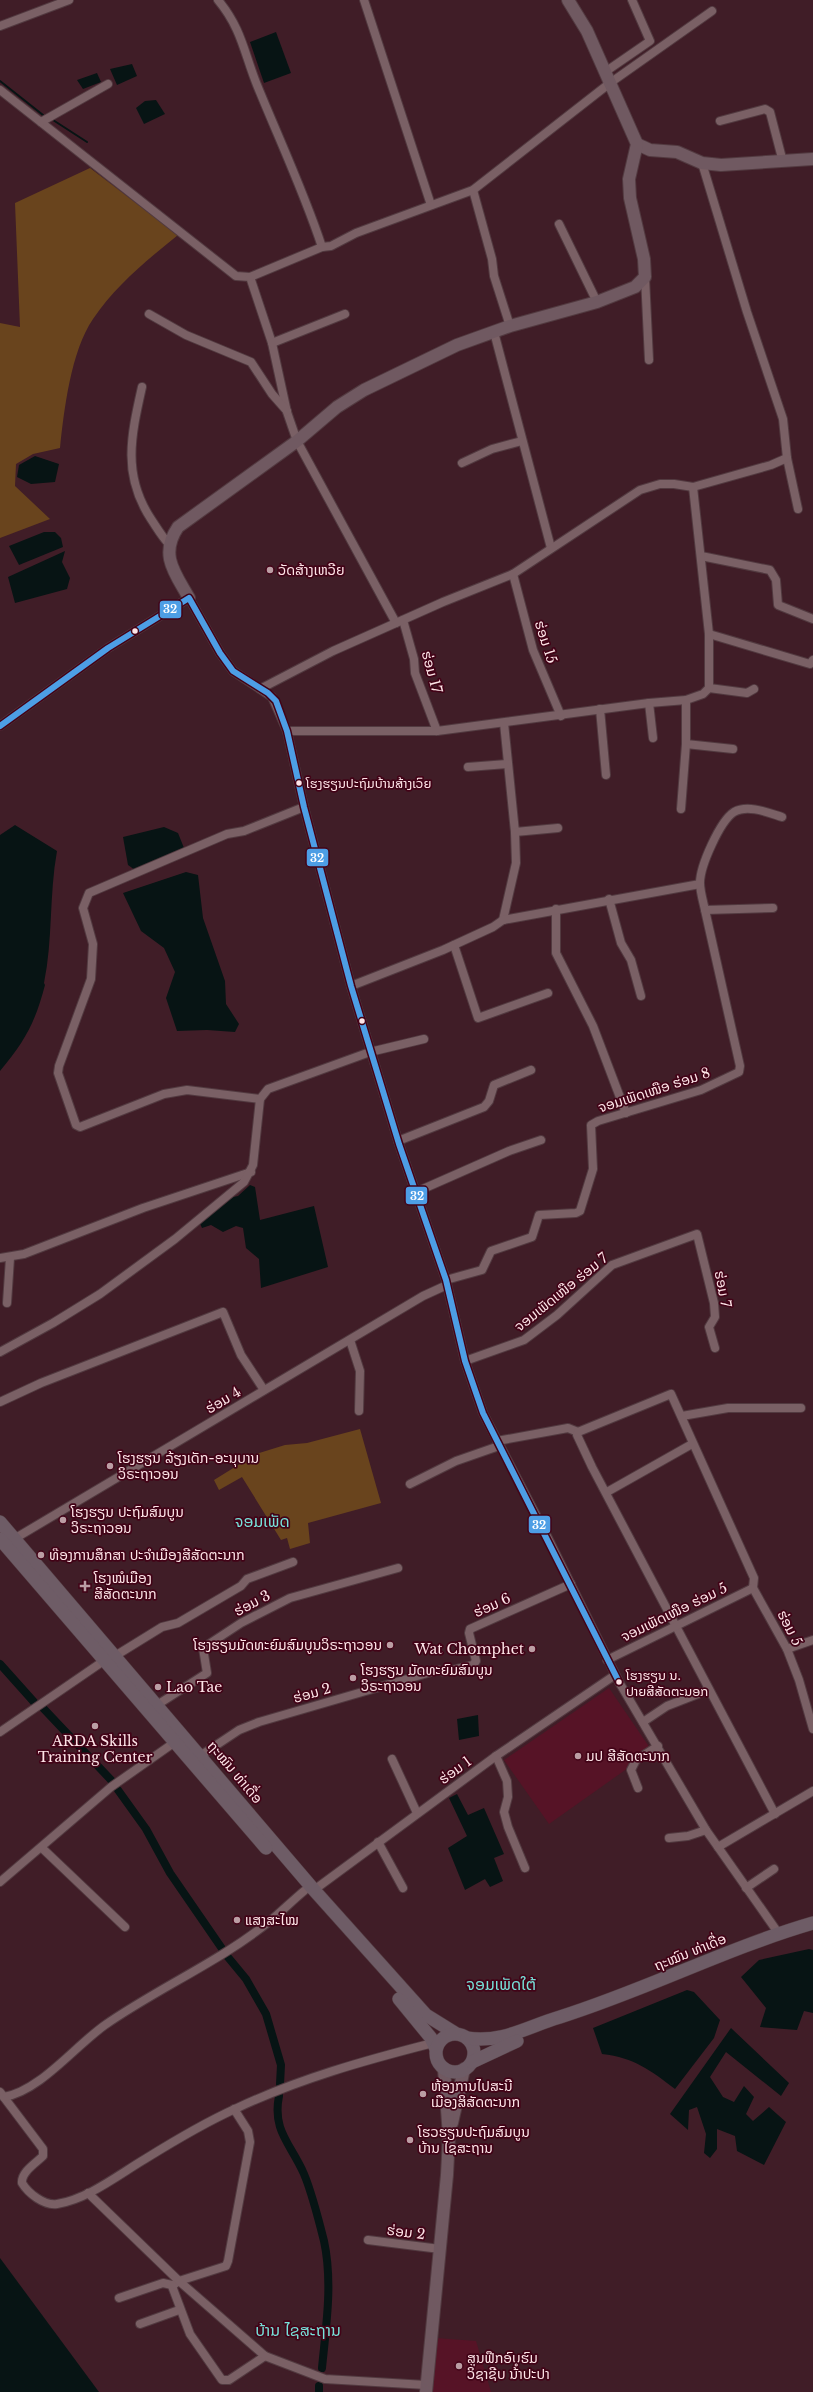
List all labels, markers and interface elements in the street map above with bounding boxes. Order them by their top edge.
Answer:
place label: ວັດສ້າງເຫວີຍ [278,561,345,579]
marker: ວັດສ້າງເຫວີຍ [265,565,275,575]
line badge: 32 [159,600,182,619]
text: 32 [163,602,177,616]
street label: ຮ່ອມ 15 [531,618,561,666]
unlabelled marker [130,626,140,636]
street label: ຮ່ອມ 17 [418,649,447,696]
place label: ໂຮງຮຽນປະຖົມບ້ານສ້າງເວົຍ [305,775,431,792]
marker: ໂຮງຮຽນປະຖົມບ້ານສ້າງເວົຍ [294,778,304,788]
line badge: 32 [306,848,329,867]
text: 32 [310,851,324,865]
unlabelled marker [357,1016,367,1026]
street label: ຈອມເພັດເໜືອ ຮ່ອມ 8 [596,1063,712,1117]
line badge: 32 [405,1186,428,1205]
text: 32 [410,1189,424,1203]
street label: ຈອມເພັດເໜືອ ຮ່ອມ 7 [510,1248,612,1335]
street label: ຮ່ອມ 7 [711,1269,736,1310]
street label: ຮ່ອມ 4 [202,1382,244,1418]
place label: ໂຮງຮຽນ ລ້ຽງເດັກ-ອະນຸບານ ວິຣະຖາວອນ [117,1449,259,1483]
marker: ໂຮງຮຽນ ລ້ຽງເດັກ-ອະນຸບານ ວິຣະຖາວອນ [105,1461,115,1471]
place label: ໂຮງຮຽນ ປະຖົມສົມບູນ ວິຣະຖາວອນ [70,1503,184,1537]
district label: ຈອມເພັດ [234,1511,290,1531]
marker: ໂຮງຮຽນ ປະຖົມສົມບູນ ວິຣະຖາວອນ [58,1515,68,1525]
line badge: 32 [528,1515,551,1534]
text: 32 [532,1518,546,1532]
place label: ທ໊ອງການສຶກສາ ປະຈໍາເມືອງສີສັດຕະນາກ [49,1546,245,1564]
marker: ທ໊ອງການສຶກສາ ປະຈໍາເມືອງສີສັດຕະນາກ [36,1550,46,1560]
place label: ໂຮງໝໍເມືອງ ສີສັດຕະນາກ [93,1569,157,1603]
street label: ຈອມເພັດເໜືອ ຮ່ອມ 5 [618,1578,730,1646]
marker: ໂຮງໝໍເມືອງ ສີສັດຕະນາກ [79,1580,91,1592]
street label: ຮ່ອມ 3 [231,1586,273,1620]
street label: ຮ່ອມ 6 [471,1589,513,1621]
street label: ຮ່ອມ 5 [773,1607,807,1649]
place label: ໂຮງຮຽນມັດທະຍົມສົມບູນວິຣະຖາວອນ [193,1636,382,1654]
marker: ໂຮງຮຽນມັດທະຍົມສົມບູນວິຣະຖາວອນ [385,1640,395,1650]
place label: Wat Chomphet [413,1640,525,1658]
marker: Wat Chomphet [527,1644,537,1654]
place label: ໂຮງຮຽນ ມັດທະຍົມສົມບູນ ວິຣະຖາວອນ [360,1661,493,1695]
place label: ໂຮງຮຽນ ນ. ປາຍສີສັດຕະນອກ [625,1667,708,1700]
marker: ໂຮງຮຽນ ມັດທະຍົມສົມບູນ ວິຣະຖາວອນ [348,1673,358,1683]
marker: ໂຮງຮຽນ ນ. ປາຍສີສັດຕະນອກ [614,1677,624,1687]
place label: Lao Tae [166,1678,222,1696]
street label: ຮ່ອມ 2 [291,1679,333,1707]
marker: Lao Tae [153,1682,163,1692]
marker: ARDA Skills Training Center [90,1721,100,1731]
place label: ARDA Skills Training Center [38,1732,153,1766]
street label: ຖະໝົນ ທ່າເດື່ອ [204,1736,268,1807]
place label: ມປ ສີສັດຕະນາກ [586,1747,670,1765]
marker: ມປ ສີສັດຕະນາກ [573,1751,583,1761]
street label: ຮ່ອມ 1 [435,1752,475,1788]
place label: ແສງສະໄໝ [245,1911,299,1929]
marker: ແສງສະໄໝ [232,1915,242,1925]
street label: ຖະໝົນ ທ່າເດື່ອ [650,1927,729,1975]
district label: ຈອມເພັດໃຕ້ [466,1974,537,1994]
place label: ຫ້ອງການໄປສະນີ ເມືອງສິສັດຕະນາກ [431,2077,520,2111]
marker: ຫ້ອງການໄປສະນີ ເມືອງສິສັດຕະນາກ [418,2089,428,2099]
place label: ໂຮວຮຽນປະຖົມສົມບູນ ບ້ານ ໄຊສະຖານ [417,2123,530,2157]
marker: ໂຮວຮຽນປະຖົມສົມບູນ ບ້ານ ໄຊສະຖານ [405,2135,415,2145]
street label: ຮ່ອມ 2 [386,2221,426,2243]
district label: ບ້ານ ໄຊສະຖານ [255,2320,341,2340]
place label: ສູນຟືກອົບຮົມ ວິຊາຊີບ ນ້ໍາປະປາ [467,2349,550,2383]
marker: ສູນຟືກອົບຮົມ ວິຊາຊີບ ນ້ໍາປະປາ [454,2361,464,2371]

